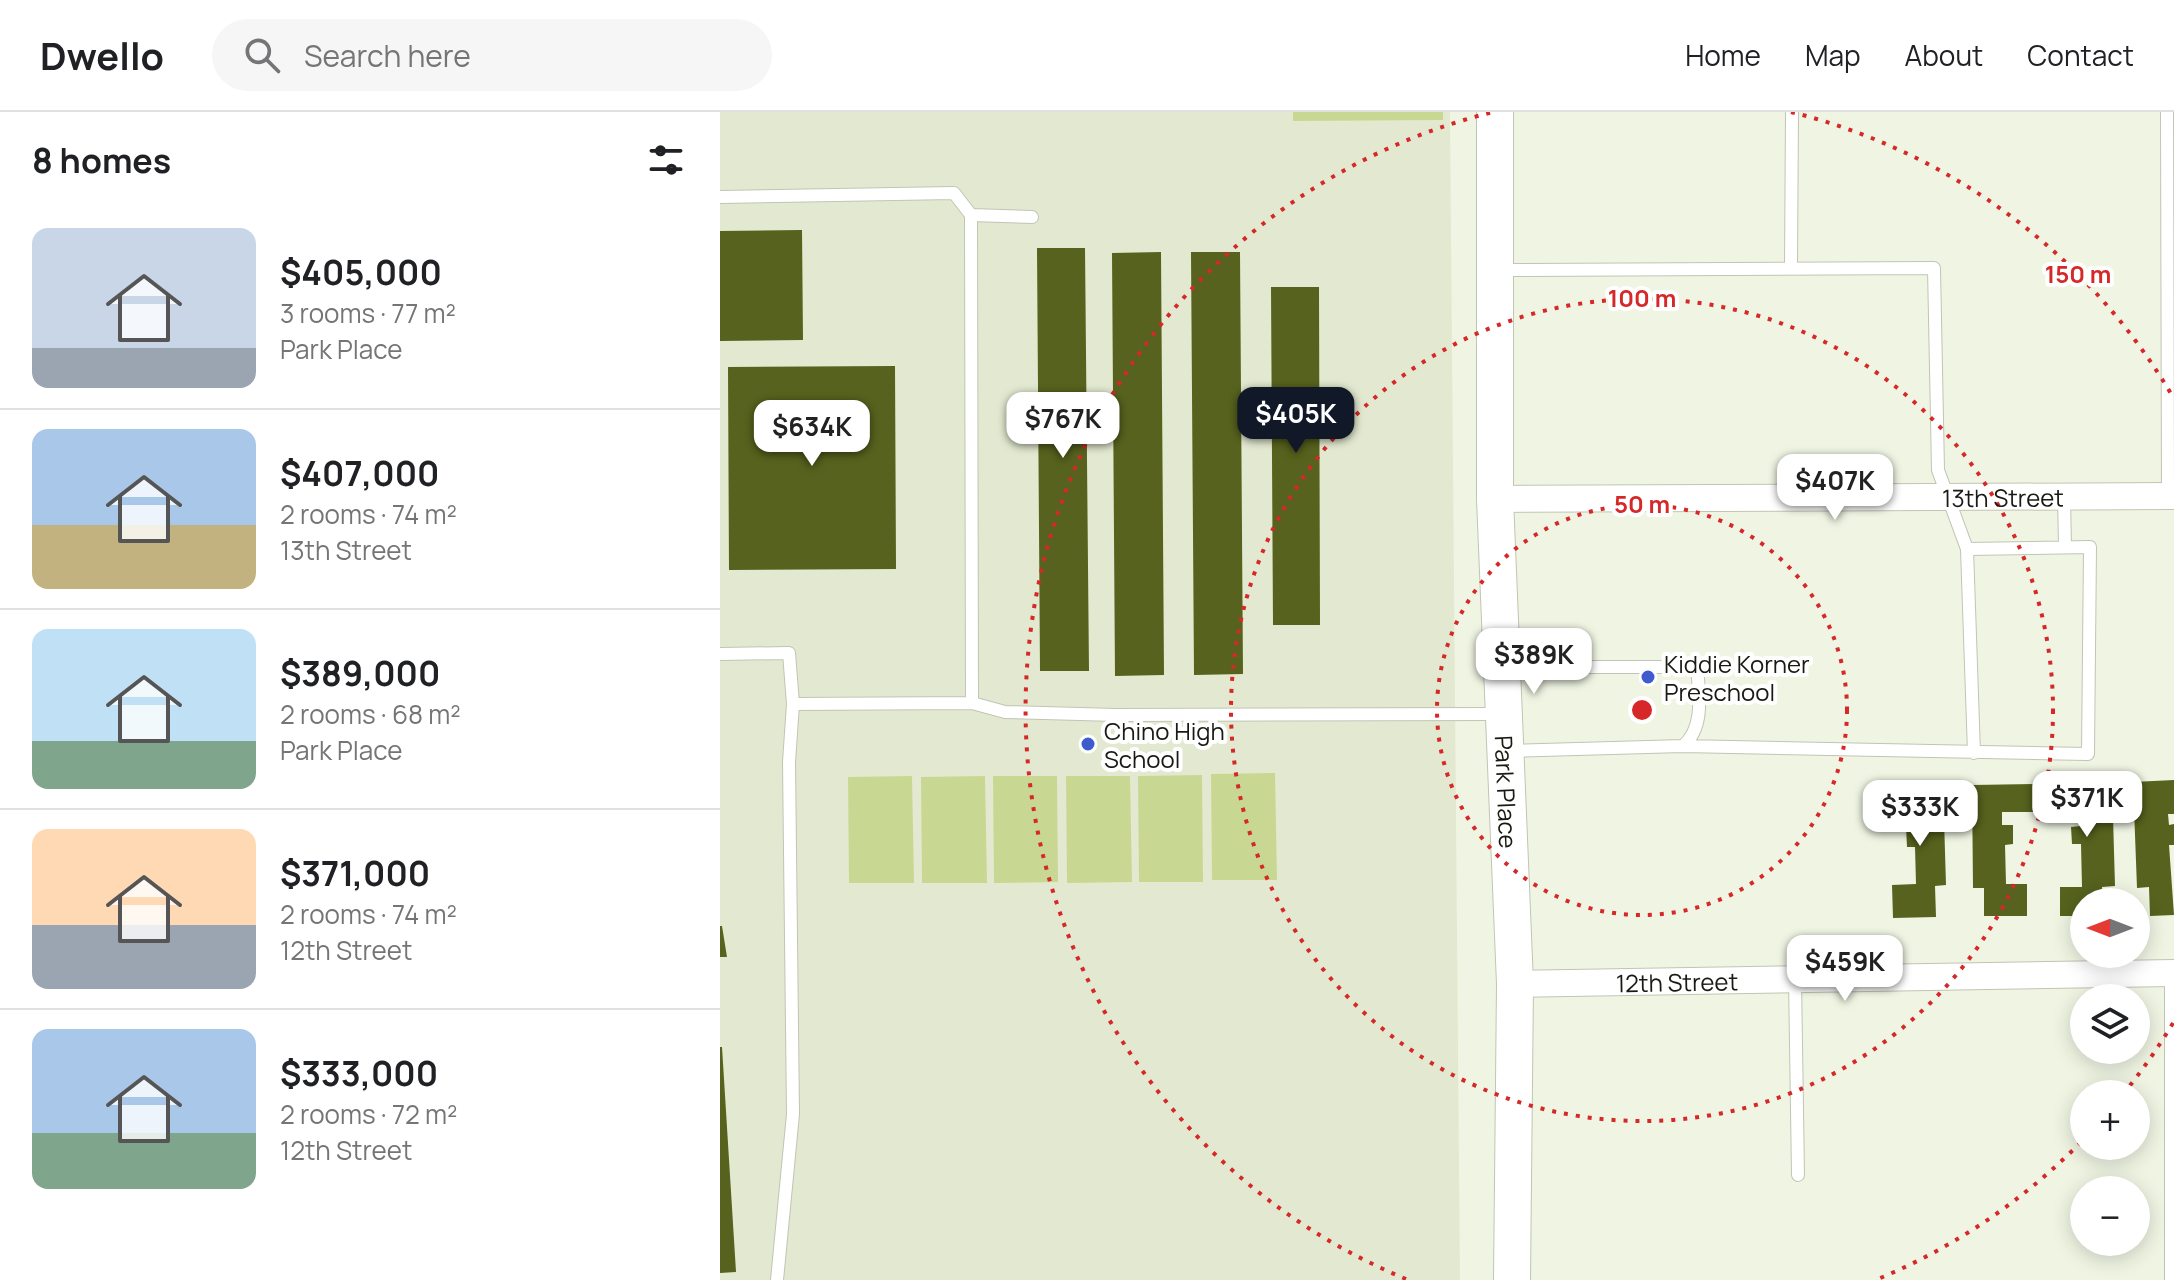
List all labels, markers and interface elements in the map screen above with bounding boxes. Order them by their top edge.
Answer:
search box [212,19,772,91]
text: Dwello [40,29,164,81]
icon: search [240,33,284,77]
text: Search here [304,35,471,76]
text: Home [1685,36,1761,74]
text: Map [1805,36,1861,74]
text: About [1905,36,1983,74]
text: Contact [2027,36,2134,74]
text: 8 homes [32,137,171,183]
icon: filters [644,138,688,182]
text: $405,000 [280,249,442,295]
text: 150 m [2045,257,2111,290]
icon: home [96,260,192,356]
text: 100 m [1608,281,1676,314]
text: 3 rooms · 77 m² [280,295,456,331]
text: Park Place [280,331,402,367]
pin: $405K [1240,387,1352,455]
pin: $767K [1007,392,1119,460]
text: $405K [1255,395,1337,431]
pin: $634K [756,400,868,468]
text: $767K [1024,400,1102,436]
text: $634K [772,408,852,444]
text: $407,000 [280,450,439,496]
pin: $407K [1779,454,1891,522]
icon: home [96,461,192,557]
text: $407K [1795,462,1875,498]
street label: 13th Street [1942,480,2064,514]
text: 50 m [1614,487,1670,520]
text: 2 rooms · 74 m² [280,496,457,532]
text: 13th Street [280,532,412,568]
pin: $389K [1478,628,1590,696]
text: $389K [1494,636,1574,672]
place label: Kiddie Korner Preschool [1664,647,1810,708]
text: $389,000 [280,650,440,696]
icon: home [96,661,192,757]
marker: Kiddie Korner Preschool [1639,668,1657,686]
text: 2 rooms · 68 m² [280,696,461,732]
centre of rings [1628,696,1656,724]
place label: Chino High School [1104,714,1225,775]
text: Park Place [280,732,402,768]
marker: Chino High School [1079,735,1097,753]
street label: Park Place [1488,735,1526,849]
pin: $371K [2031,771,2143,839]
text: $371K [2050,779,2124,815]
pin: $333K [1864,780,1976,848]
text: $333K [1881,788,1959,824]
text: $371,000 [280,850,430,896]
icon: home [96,861,192,957]
north arrow [2070,888,2150,968]
map controls [2070,888,2150,1256]
text: 2 rooms · 74 m² [280,896,457,932]
text: 12th Street [280,932,412,968]
pin: $459K [1789,935,1901,1003]
text: $459K [1805,943,1885,979]
street label: 12th Street [1616,964,1738,999]
button: layers [2070,984,2150,1064]
text: $333,000 [280,1050,438,1096]
icon: home [96,1061,192,1157]
button: + [2070,1080,2150,1160]
text: 2 rooms · 72 m² [280,1096,457,1132]
text: 12th Street [280,1132,412,1168]
button: − [2070,1176,2150,1256]

